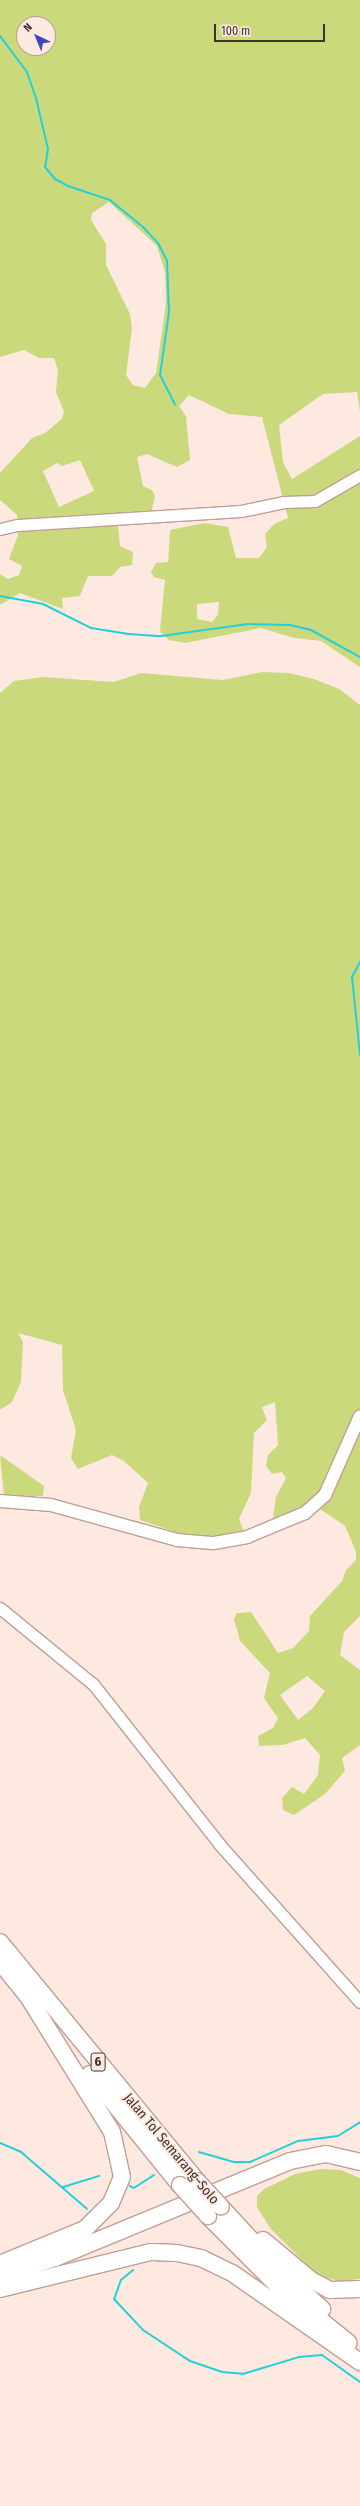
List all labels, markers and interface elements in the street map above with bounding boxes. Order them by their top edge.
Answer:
north arrow [16,16,56,56]
scale bar [216,16,327,42]
text: N [21,21,35,35]
text: 100 m [221,24,250,38]
road number: 6 [90,2051,106,2073]
street label: Jalan Tol Semarang–Solo [120,2090,222,2208]

